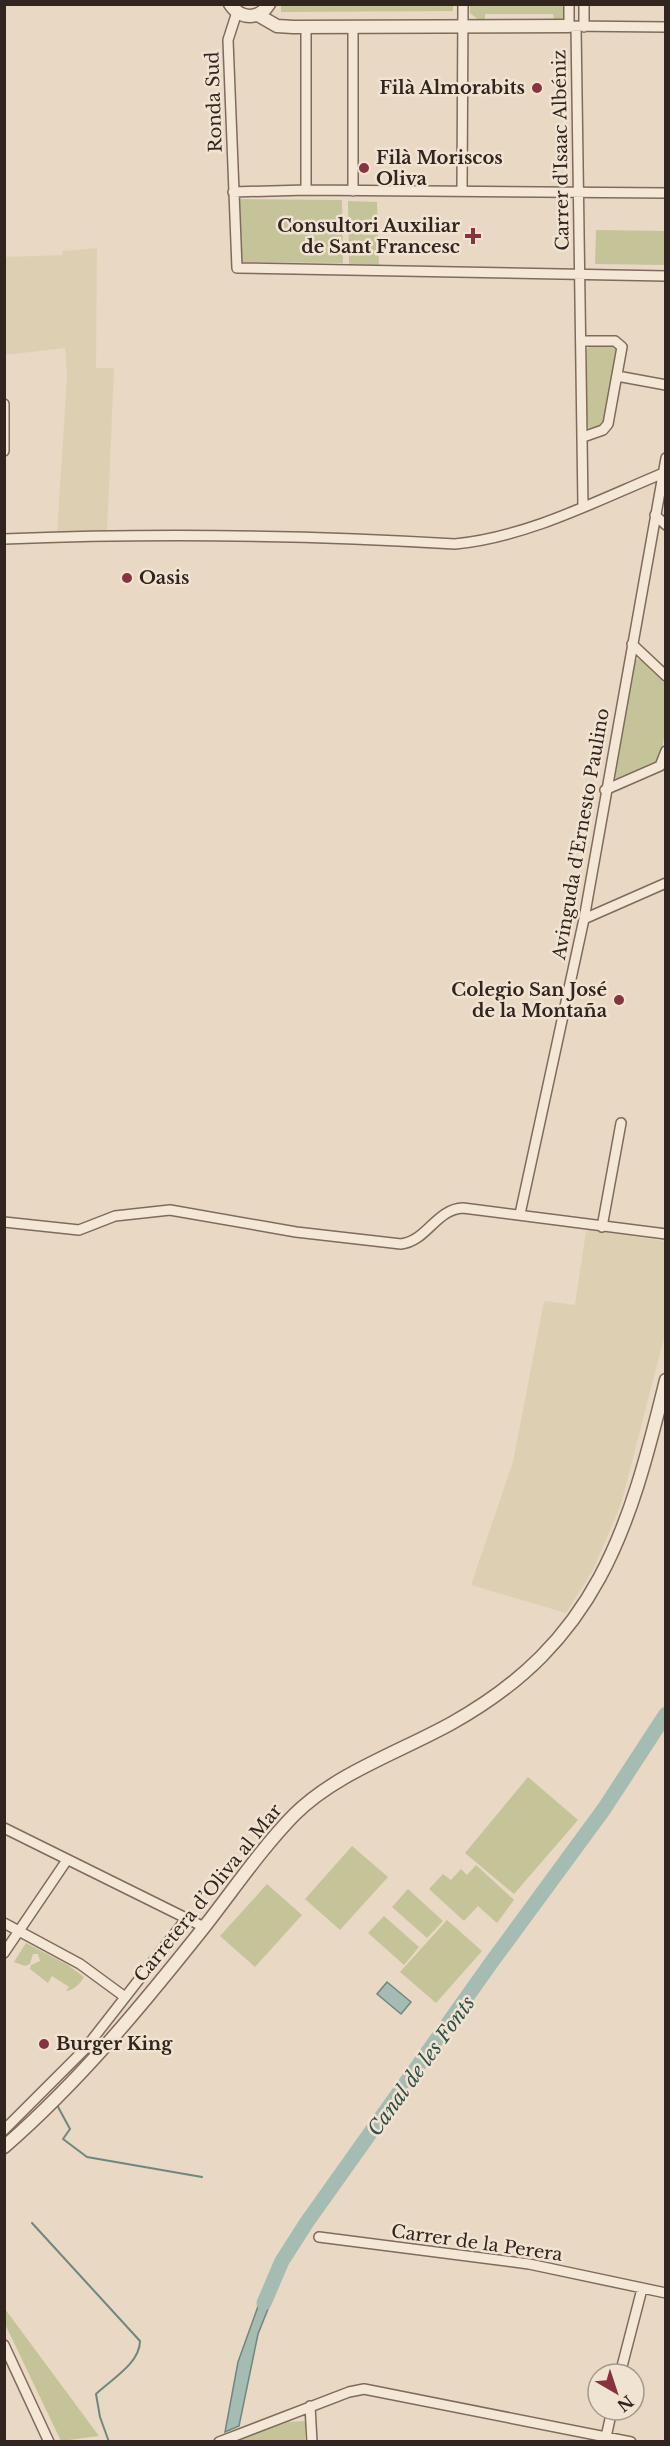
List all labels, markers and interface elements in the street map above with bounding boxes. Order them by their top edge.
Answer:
street label: Carrer d'Isaac Albéniz [548,49,574,251]
street label: Ronda Sud [201,51,227,153]
place label: Filà Almorabits [379,77,525,99]
marker: Filà Almorabits [530,81,544,95]
place label: Filà Moriscos Oliva [376,147,503,190]
marker: Filà Moriscos Oliva [357,161,371,175]
place label: Consultori Auxiliar de Sant Francesc [277,215,460,258]
marker: Consultori Auxiliar de Sant Francesc [464,227,482,245]
place label: Oasis [139,567,189,589]
marker: Oasis [120,571,134,585]
street label: Avinguda d'Ernesto Paulino [548,707,614,962]
place label: Colegio San José de la Montaña [451,979,608,1022]
marker: Colegio San José de la Montaña [612,993,626,1007]
street label: Carretera d’Oliva al Mar [129,1799,287,1986]
water label: Canal de les Fonts [362,1991,480,2140]
place label: Burger King [56,2033,173,2055]
marker: Burger King [37,2037,51,2051]
street label: Carrer de la Perera [390,2220,564,2266]
north arrow [586,2362,646,2422]
text: N [613,2391,638,2416]

